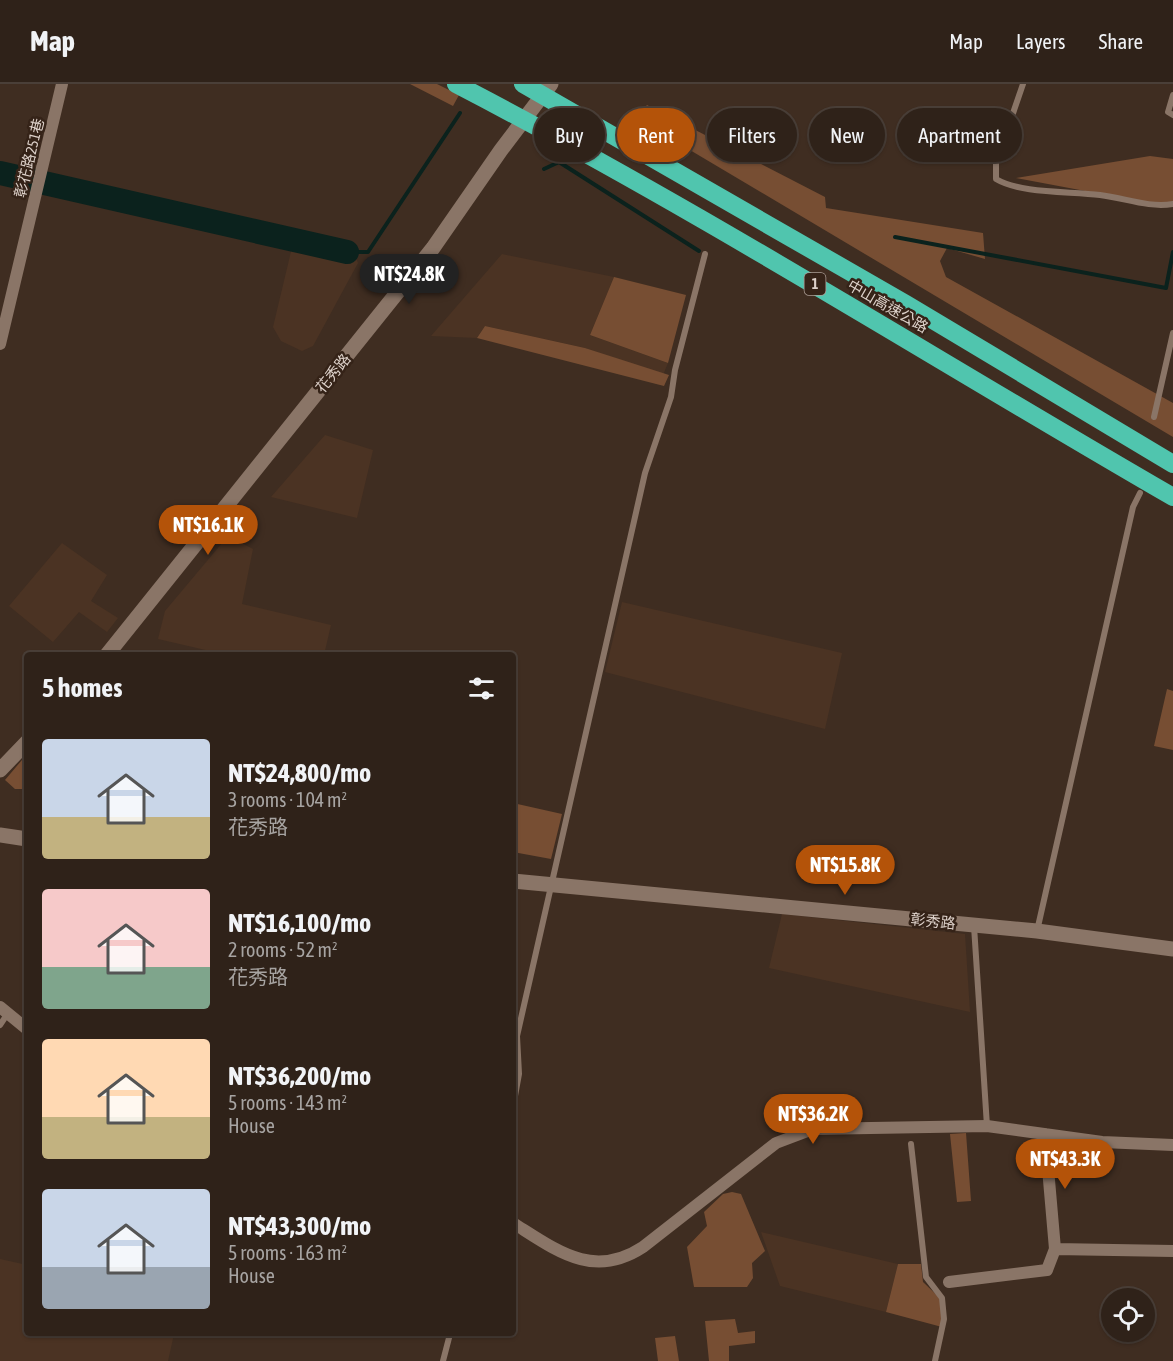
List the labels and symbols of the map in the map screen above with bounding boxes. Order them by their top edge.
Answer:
street label: 彰花路251巷 [11,117,47,199]
pin: NT$24.8K [347,254,471,305]
road number: 1 [804,273,826,295]
street label: 中山高速公路 [845,276,931,336]
street label: 花秀路 [312,350,354,396]
pin: NT$16.1K [146,505,270,556]
pin: NT$15.8K [783,845,907,896]
street label: 彰秀路 [910,910,956,932]
pin: NT$36.2K [751,1094,875,1145]
pin: NT$43.3K [1003,1139,1127,1190]

